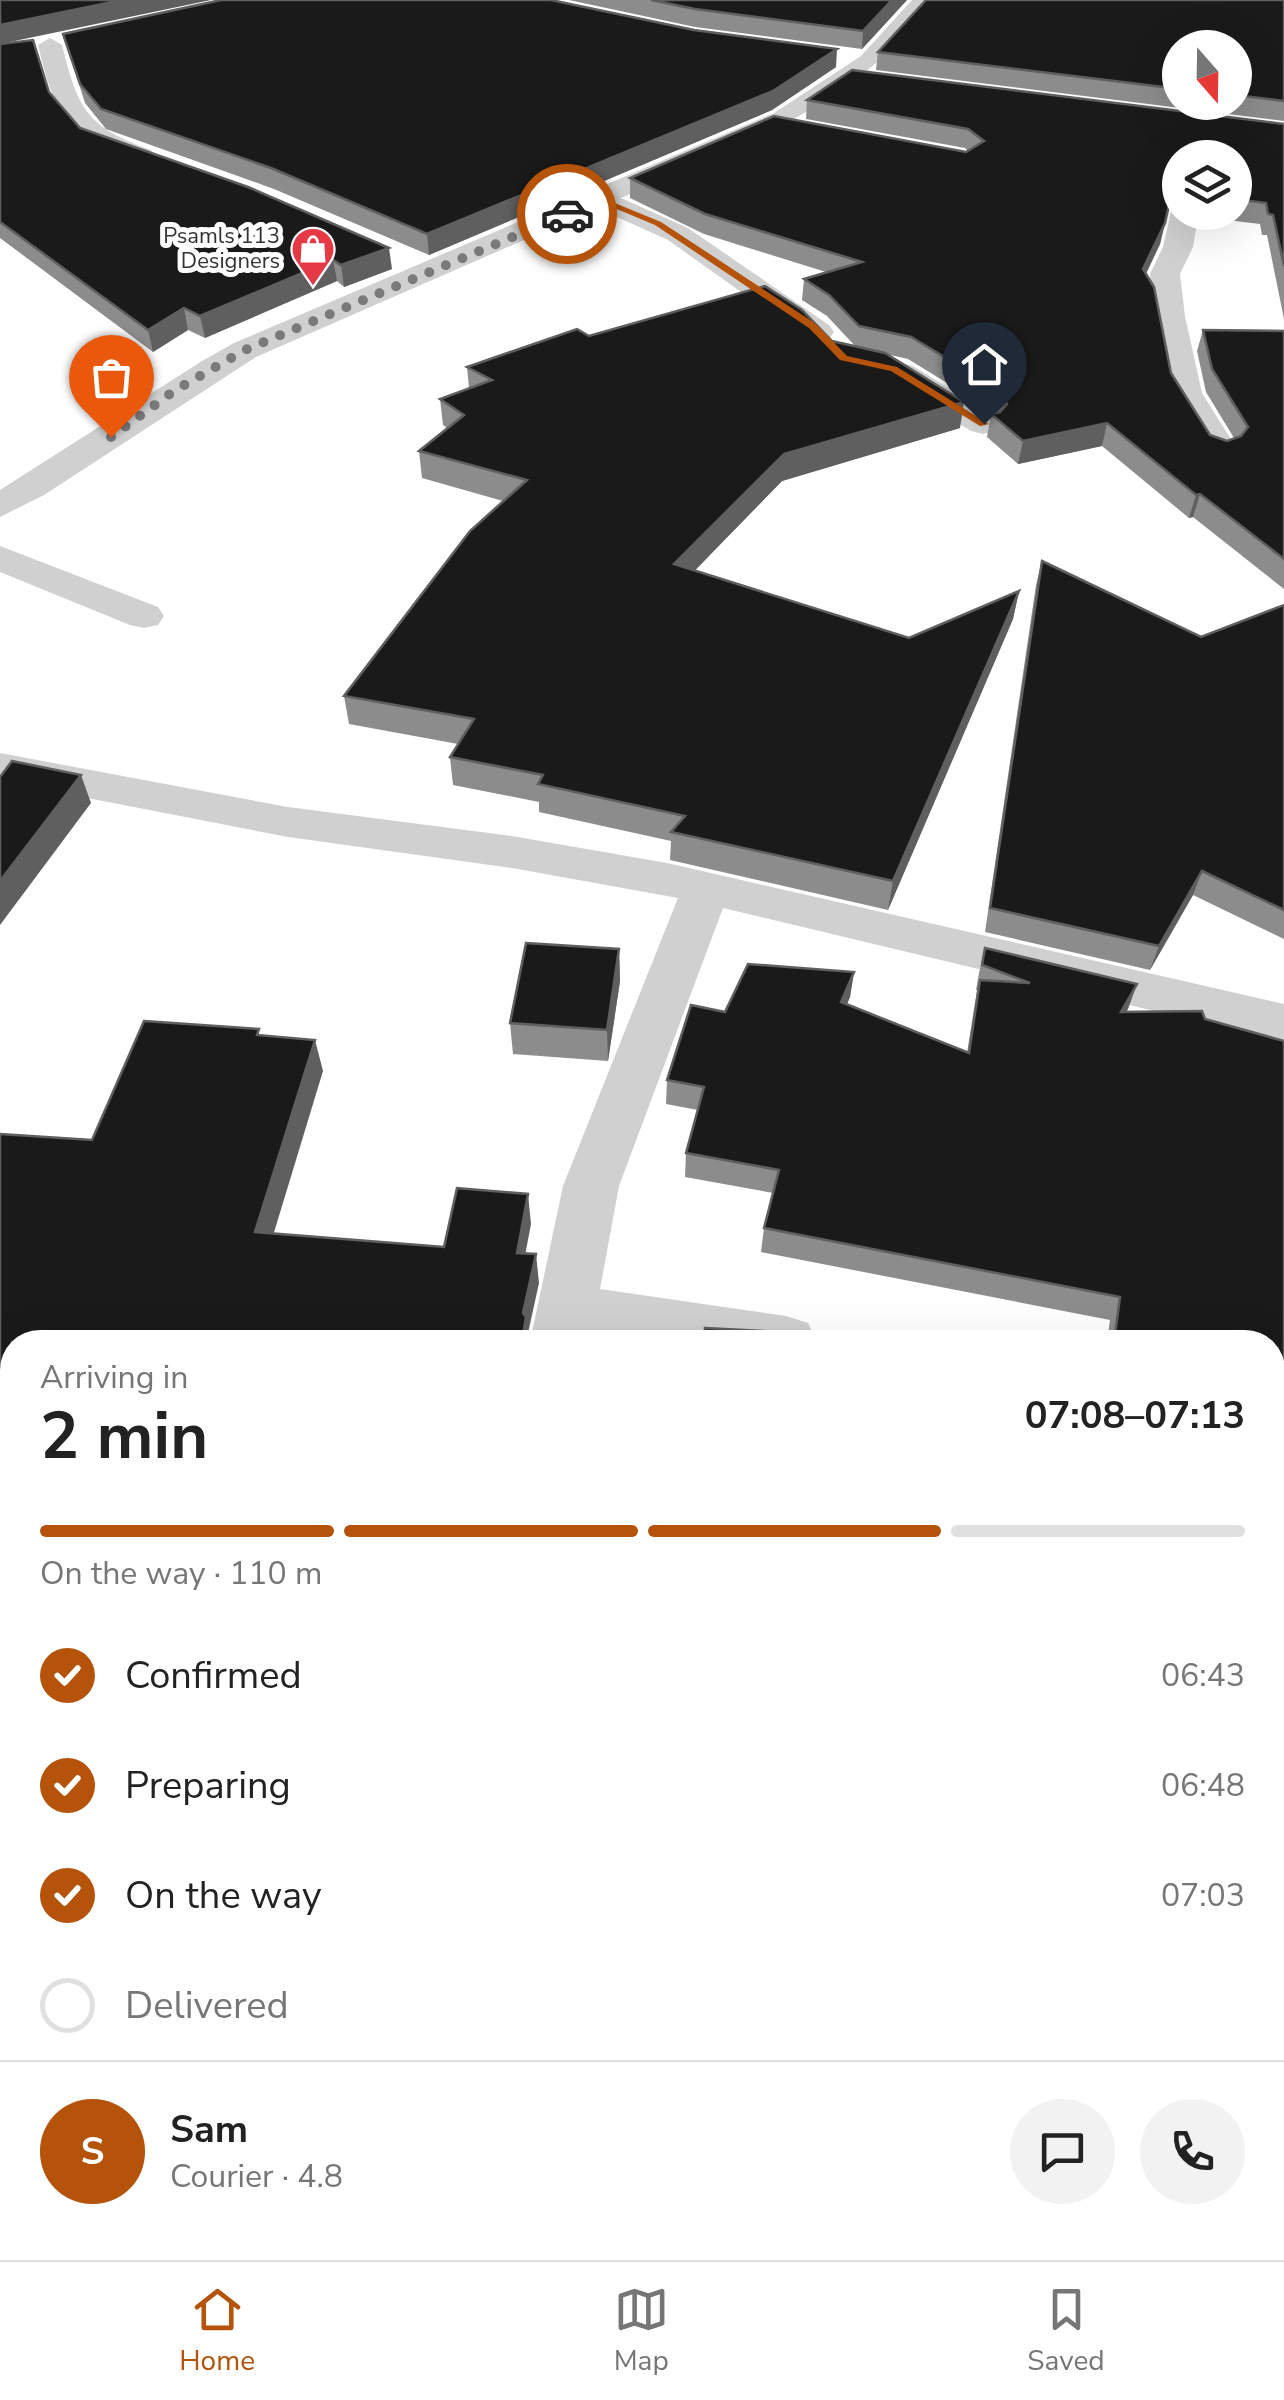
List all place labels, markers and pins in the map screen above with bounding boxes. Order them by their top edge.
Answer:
place label: Psamls 113 Designers [163,221,280,276]
shop icon: Psamls 113 Designers [290,226,336,287]
pin [942,322,1027,425]
pin [69,335,154,438]

